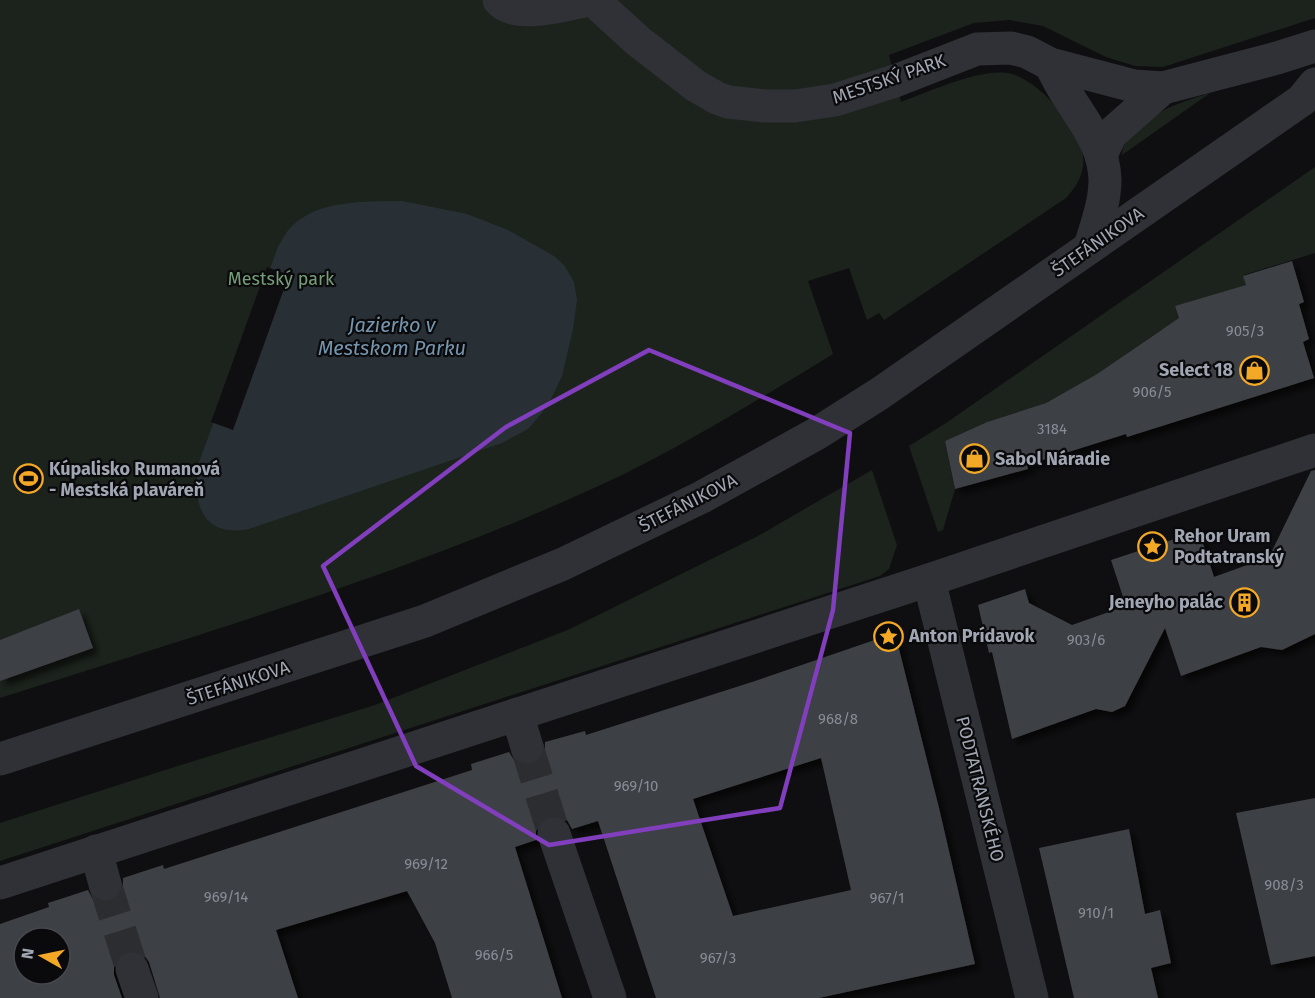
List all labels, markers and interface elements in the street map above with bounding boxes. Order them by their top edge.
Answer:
street label: MESTSKÝ PARK [829,48,949,109]
street label: ŠTEFÁNIKOVA [1047,201,1149,282]
park label: Mestský park [228,268,335,290]
water label: Jazierko v Mestskom Parku [318,313,466,360]
house number: 905/3 [1226,322,1264,340]
shop icon: Select 18 [1238,354,1270,386]
place label: Select 18 [1159,359,1233,381]
house number: 906/5 [1133,383,1171,401]
house number: 3184 [1037,420,1067,438]
shop icon: Sabol Náradie [958,443,990,475]
place label: Sabol Náradie [995,448,1110,470]
place label: Kúpalisko Rumanová - Mestská plaváreň [49,458,220,501]
sports icon: Kúpalisko Rumanová - Mestská plaváreň [12,463,44,495]
street label: ŠTEFÁNIKOVA [635,468,741,537]
place label: Rehor Uram Podtatranský [1174,525,1285,568]
place icon: Rehor Uram Podtatranský [1137,530,1169,562]
building icon: Jeneyho palác [1228,586,1260,618]
place label: Jeneyho palác [1108,591,1223,613]
place icon: Anton Prídavok [872,620,904,652]
place label: Anton Prídavok [908,625,1036,647]
house number: 903/6 [1067,631,1105,649]
street label: ŠTEFÁNIKOVA [183,655,293,710]
house number: 968/8 [818,710,858,728]
street label: PODTATRANSKÉHO [951,714,1010,864]
house number: 969/10 [614,777,658,795]
house number: 969/12 [404,855,448,873]
house number: 908/3 [1264,876,1304,894]
house number: 969/14 [204,888,248,906]
house number: 967/1 [870,889,904,907]
house number: 910/1 [1078,904,1114,922]
north arrow [12,926,72,986]
house number: 966/5 [475,946,513,964]
text: N [17,947,38,960]
house number: 967/3 [700,949,736,967]

